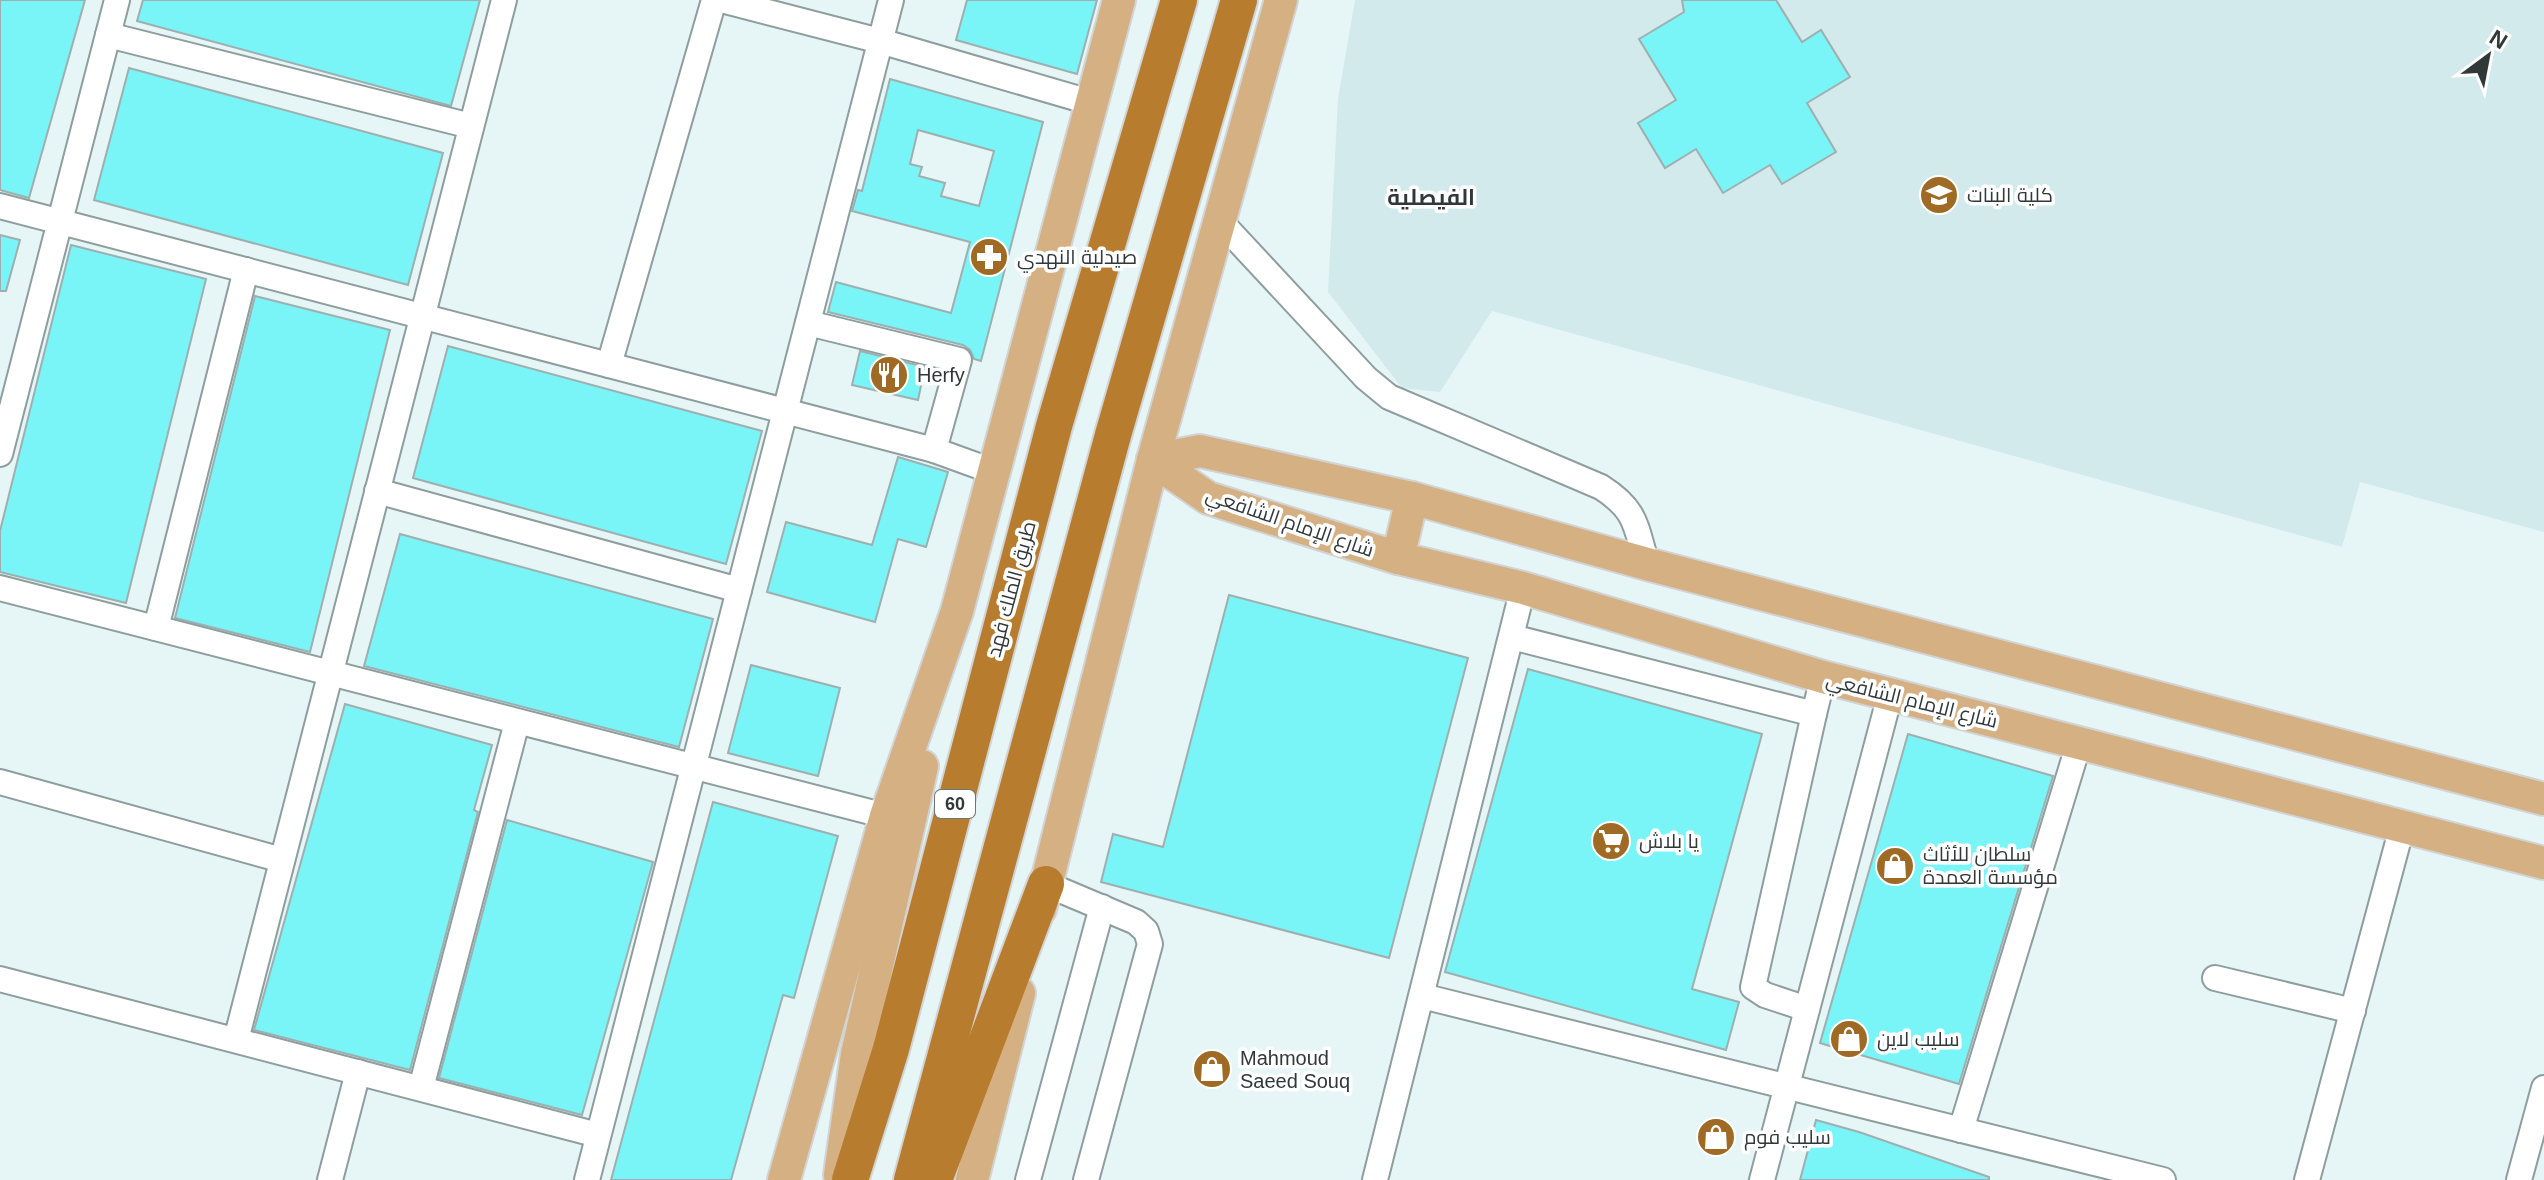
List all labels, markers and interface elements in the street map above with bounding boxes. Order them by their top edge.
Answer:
north arrow [2448,16,2528,96]
text: N [2485,25,2512,54]
school or university icon: كلية البنات [1918,174,1960,216]
place label: كلية البنات [1967,184,2053,206]
district label: الفيصلية [1387,185,1475,210]
pharmacy icon: صيدلية النهدي [968,236,1010,278]
place label: صيدلية النهدي [1017,246,1137,273]
restaurant icon: Herfy [868,354,910,396]
place label: Herfy [917,364,965,386]
street label: شارع الإمام الشافعي [1202,483,1377,566]
street label: طريق الملك فهد [982,519,1042,660]
street label: شارع الإمام الشافعي [1823,668,2000,737]
road number: 60 [935,790,975,818]
supermarket icon: يا بلاش [1590,820,1632,862]
place label: يا بلاش [1639,830,1699,854]
place label: سلطان للأثاث مؤسسة العمدة [1923,843,2058,889]
shop icon: سلطان للأثاث مؤسسة العمدة [1874,845,1916,887]
shop icon: سليب لاين [1828,1018,1870,1060]
place label: سليب لاين [1877,1028,1960,1052]
place label: Mahmoud Saeed Souq [1240,1047,1350,1092]
shop icon: Mahmoud Saeed Souq [1191,1048,1233,1090]
shop icon: سليب فوم [1695,1116,1737,1158]
place label: سليب فوم [1744,1126,1831,1151]

